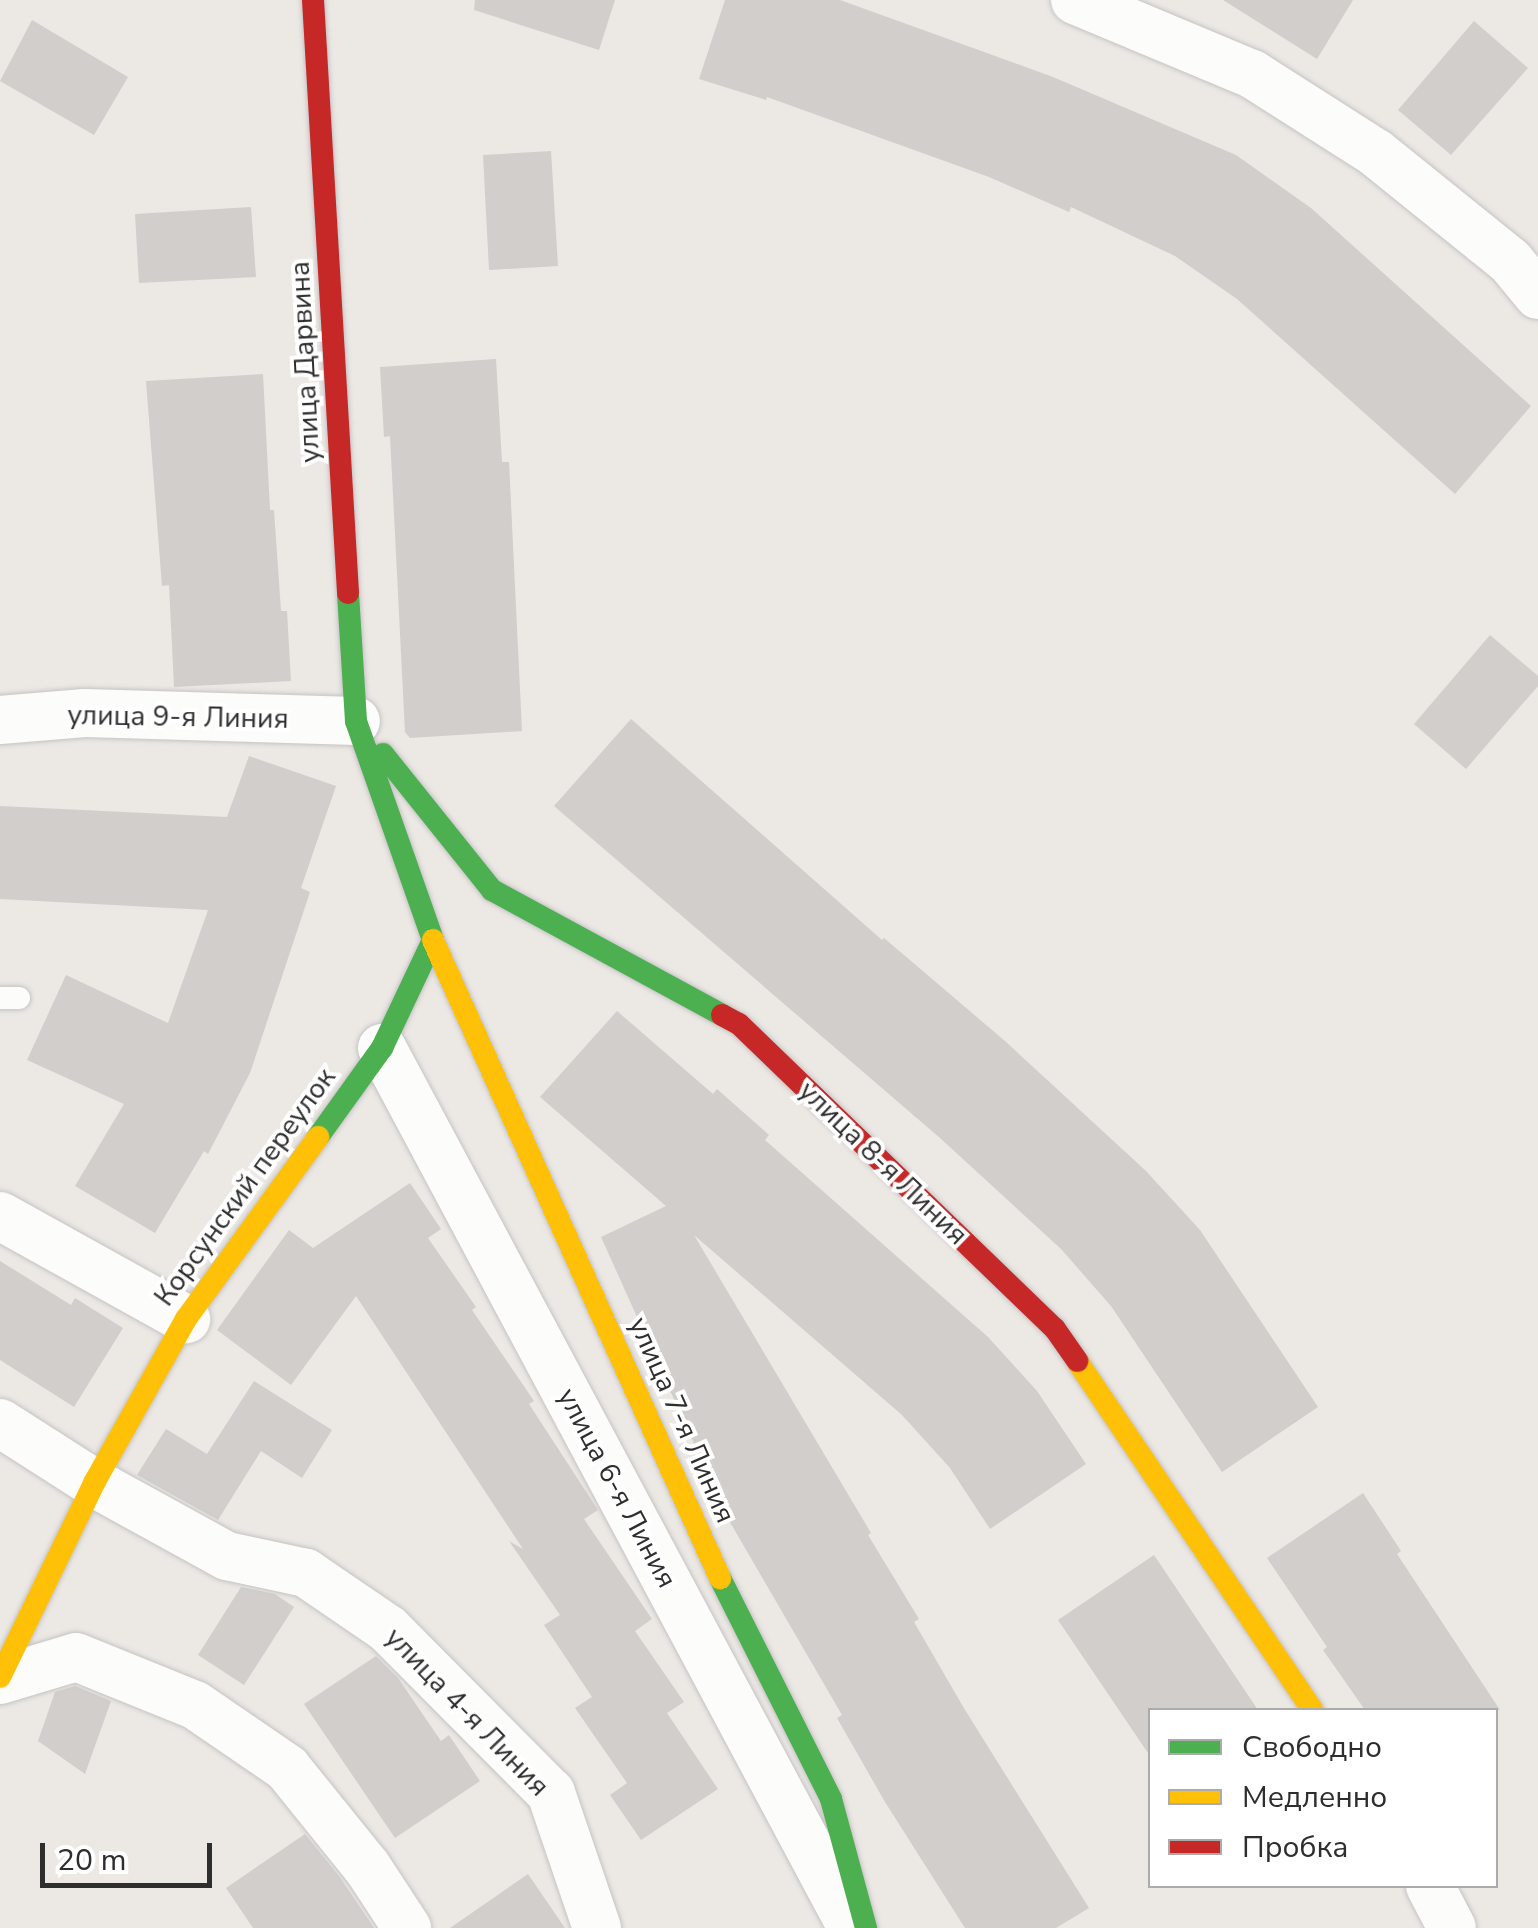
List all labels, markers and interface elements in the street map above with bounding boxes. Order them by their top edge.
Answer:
street label: улица Дарвина [283,260,327,464]
street label: улица 9-я Линия [67,698,289,736]
street label: Корсунский переулок [147,1061,343,1313]
street label: улица 8-я Линия [792,1074,974,1252]
street label: улица 7-я Линия [622,1312,742,1528]
street label: улица 6-я Линия [550,1382,684,1594]
street label: улица 4-я Линия [378,1621,556,1803]
legend [1148,1708,1498,1888]
text: Свободно [1242,1727,1382,1768]
text: Медленно [1242,1777,1387,1818]
scale bar [45,1823,218,1885]
text: Пробка [1242,1827,1348,1868]
text: 20 m [57,1840,126,1881]

